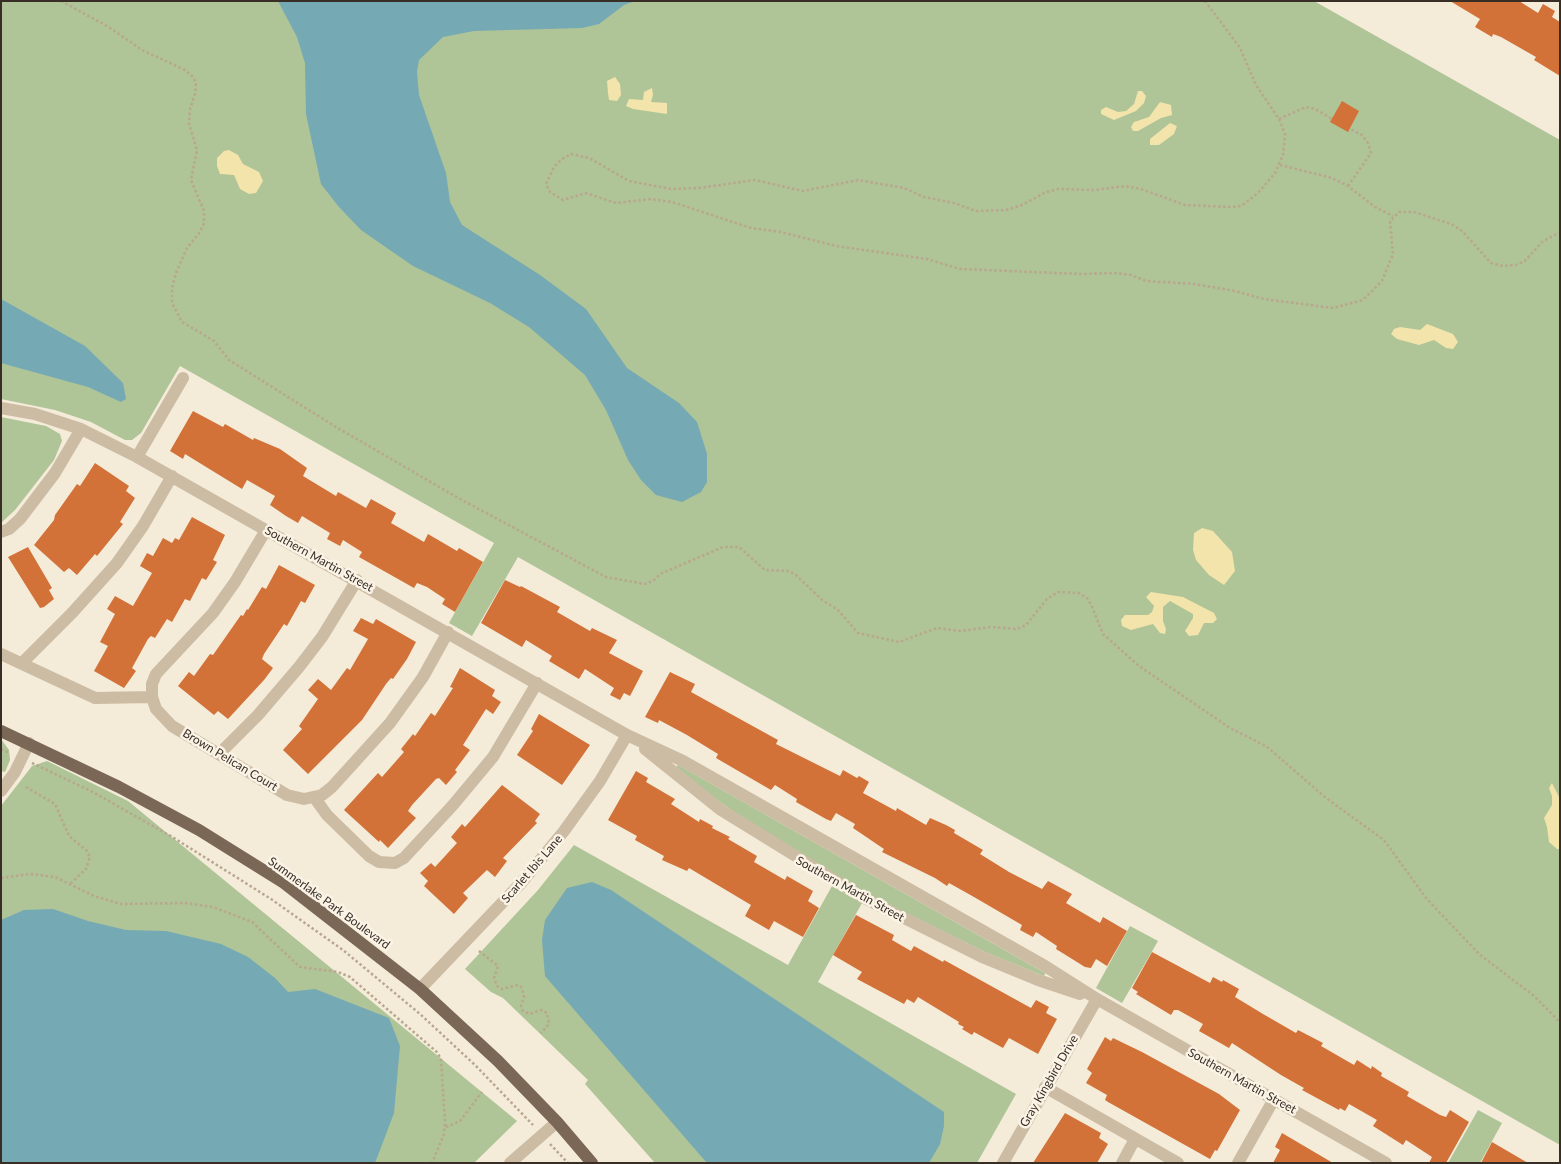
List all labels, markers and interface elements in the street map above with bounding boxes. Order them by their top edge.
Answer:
street label: Southern Martin Street [262,523,376,595]
street label: Brown Pelican Court [180,726,280,794]
street label: Scarlet Ibis Lane [499,832,565,906]
street label: Southern Martin Street [793,853,907,925]
street label: Summerlake Park Boulevard [265,854,393,952]
street label: Gray Kingbird Drive [1017,1032,1081,1130]
street label: Southern Martin Street [1185,1045,1299,1117]

